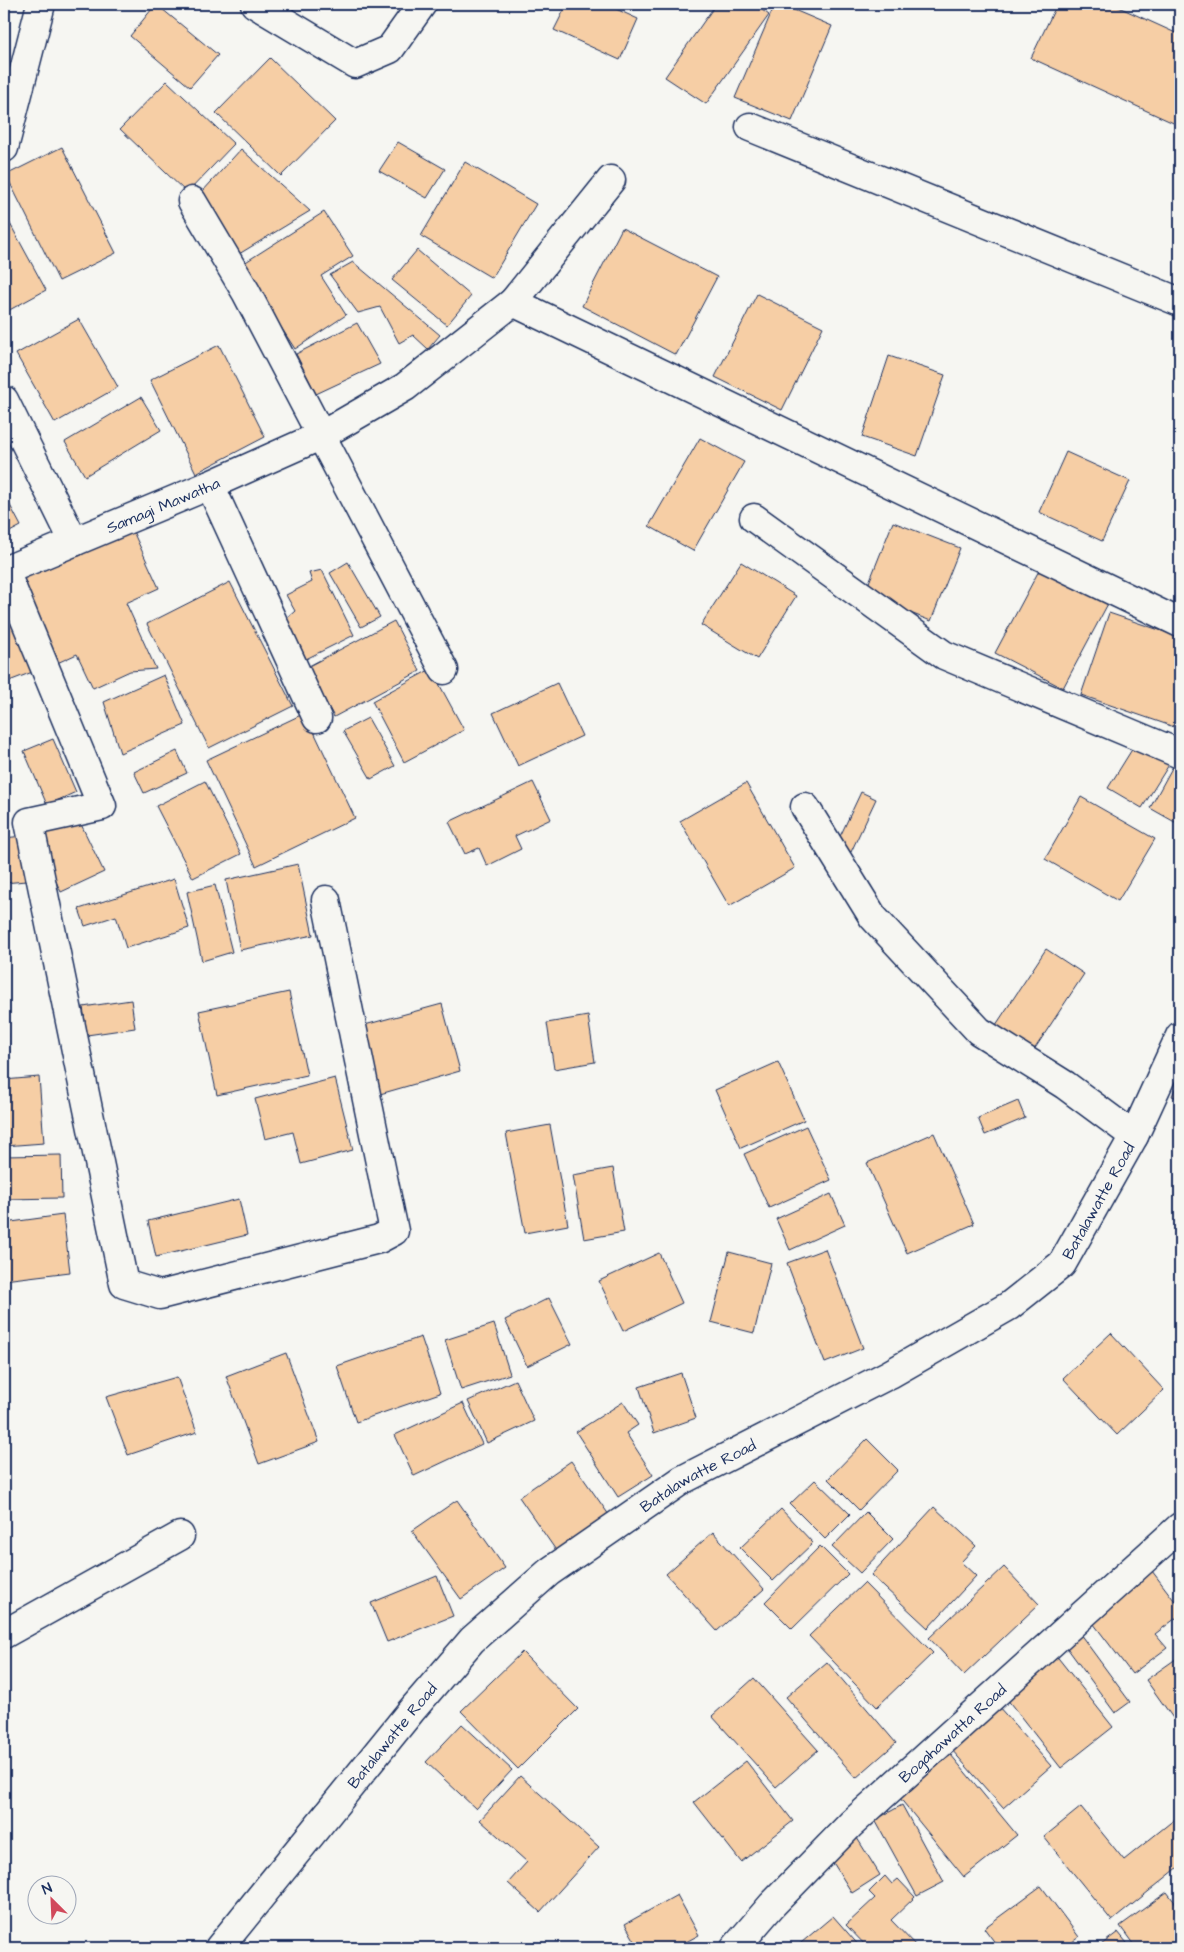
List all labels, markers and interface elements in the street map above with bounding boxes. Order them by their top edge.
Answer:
street label: Samagi Mawatha [103,472,223,539]
street label: Batalawatte Road [1057,1139,1140,1263]
street label: Batalawatte Road [636,1434,760,1518]
street label: Batalawatte Road [343,1678,442,1793]
street label: Bogahawatta Road [894,1679,1011,1788]
north arrow [28,1874,78,1924]
text: N [39,1878,55,1900]

